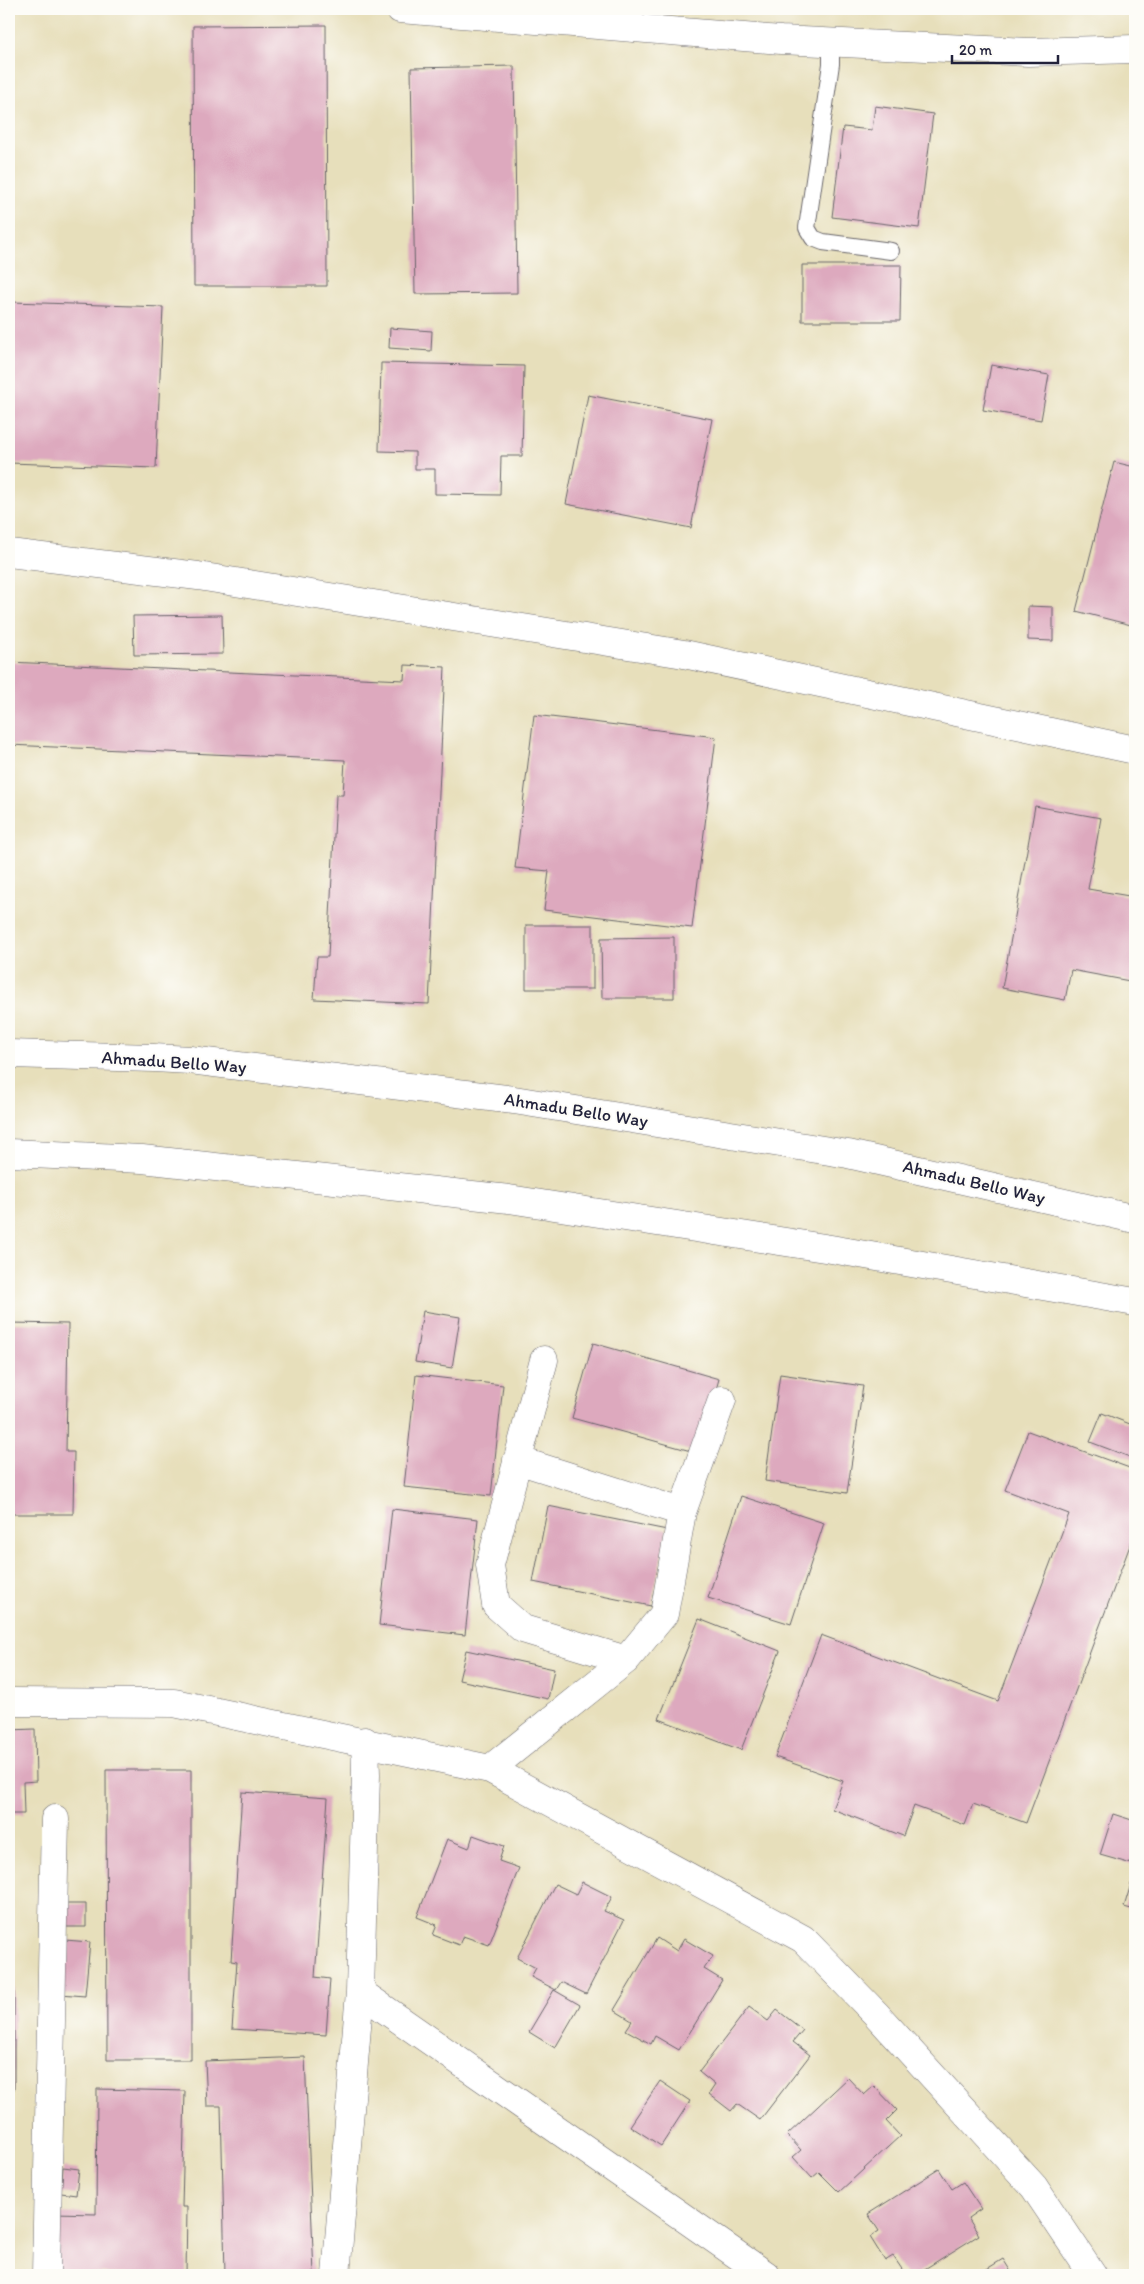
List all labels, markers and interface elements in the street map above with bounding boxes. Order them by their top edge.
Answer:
scale bar [952,32,1058,64]
text: 20 m [959,41,993,59]
street label: Ahmadu Bello Way [101,1046,248,1078]
street label: Ahmadu Bello Way [503,1088,650,1132]
street label: Ahmadu Bello Way [901,1155,1048,1209]

